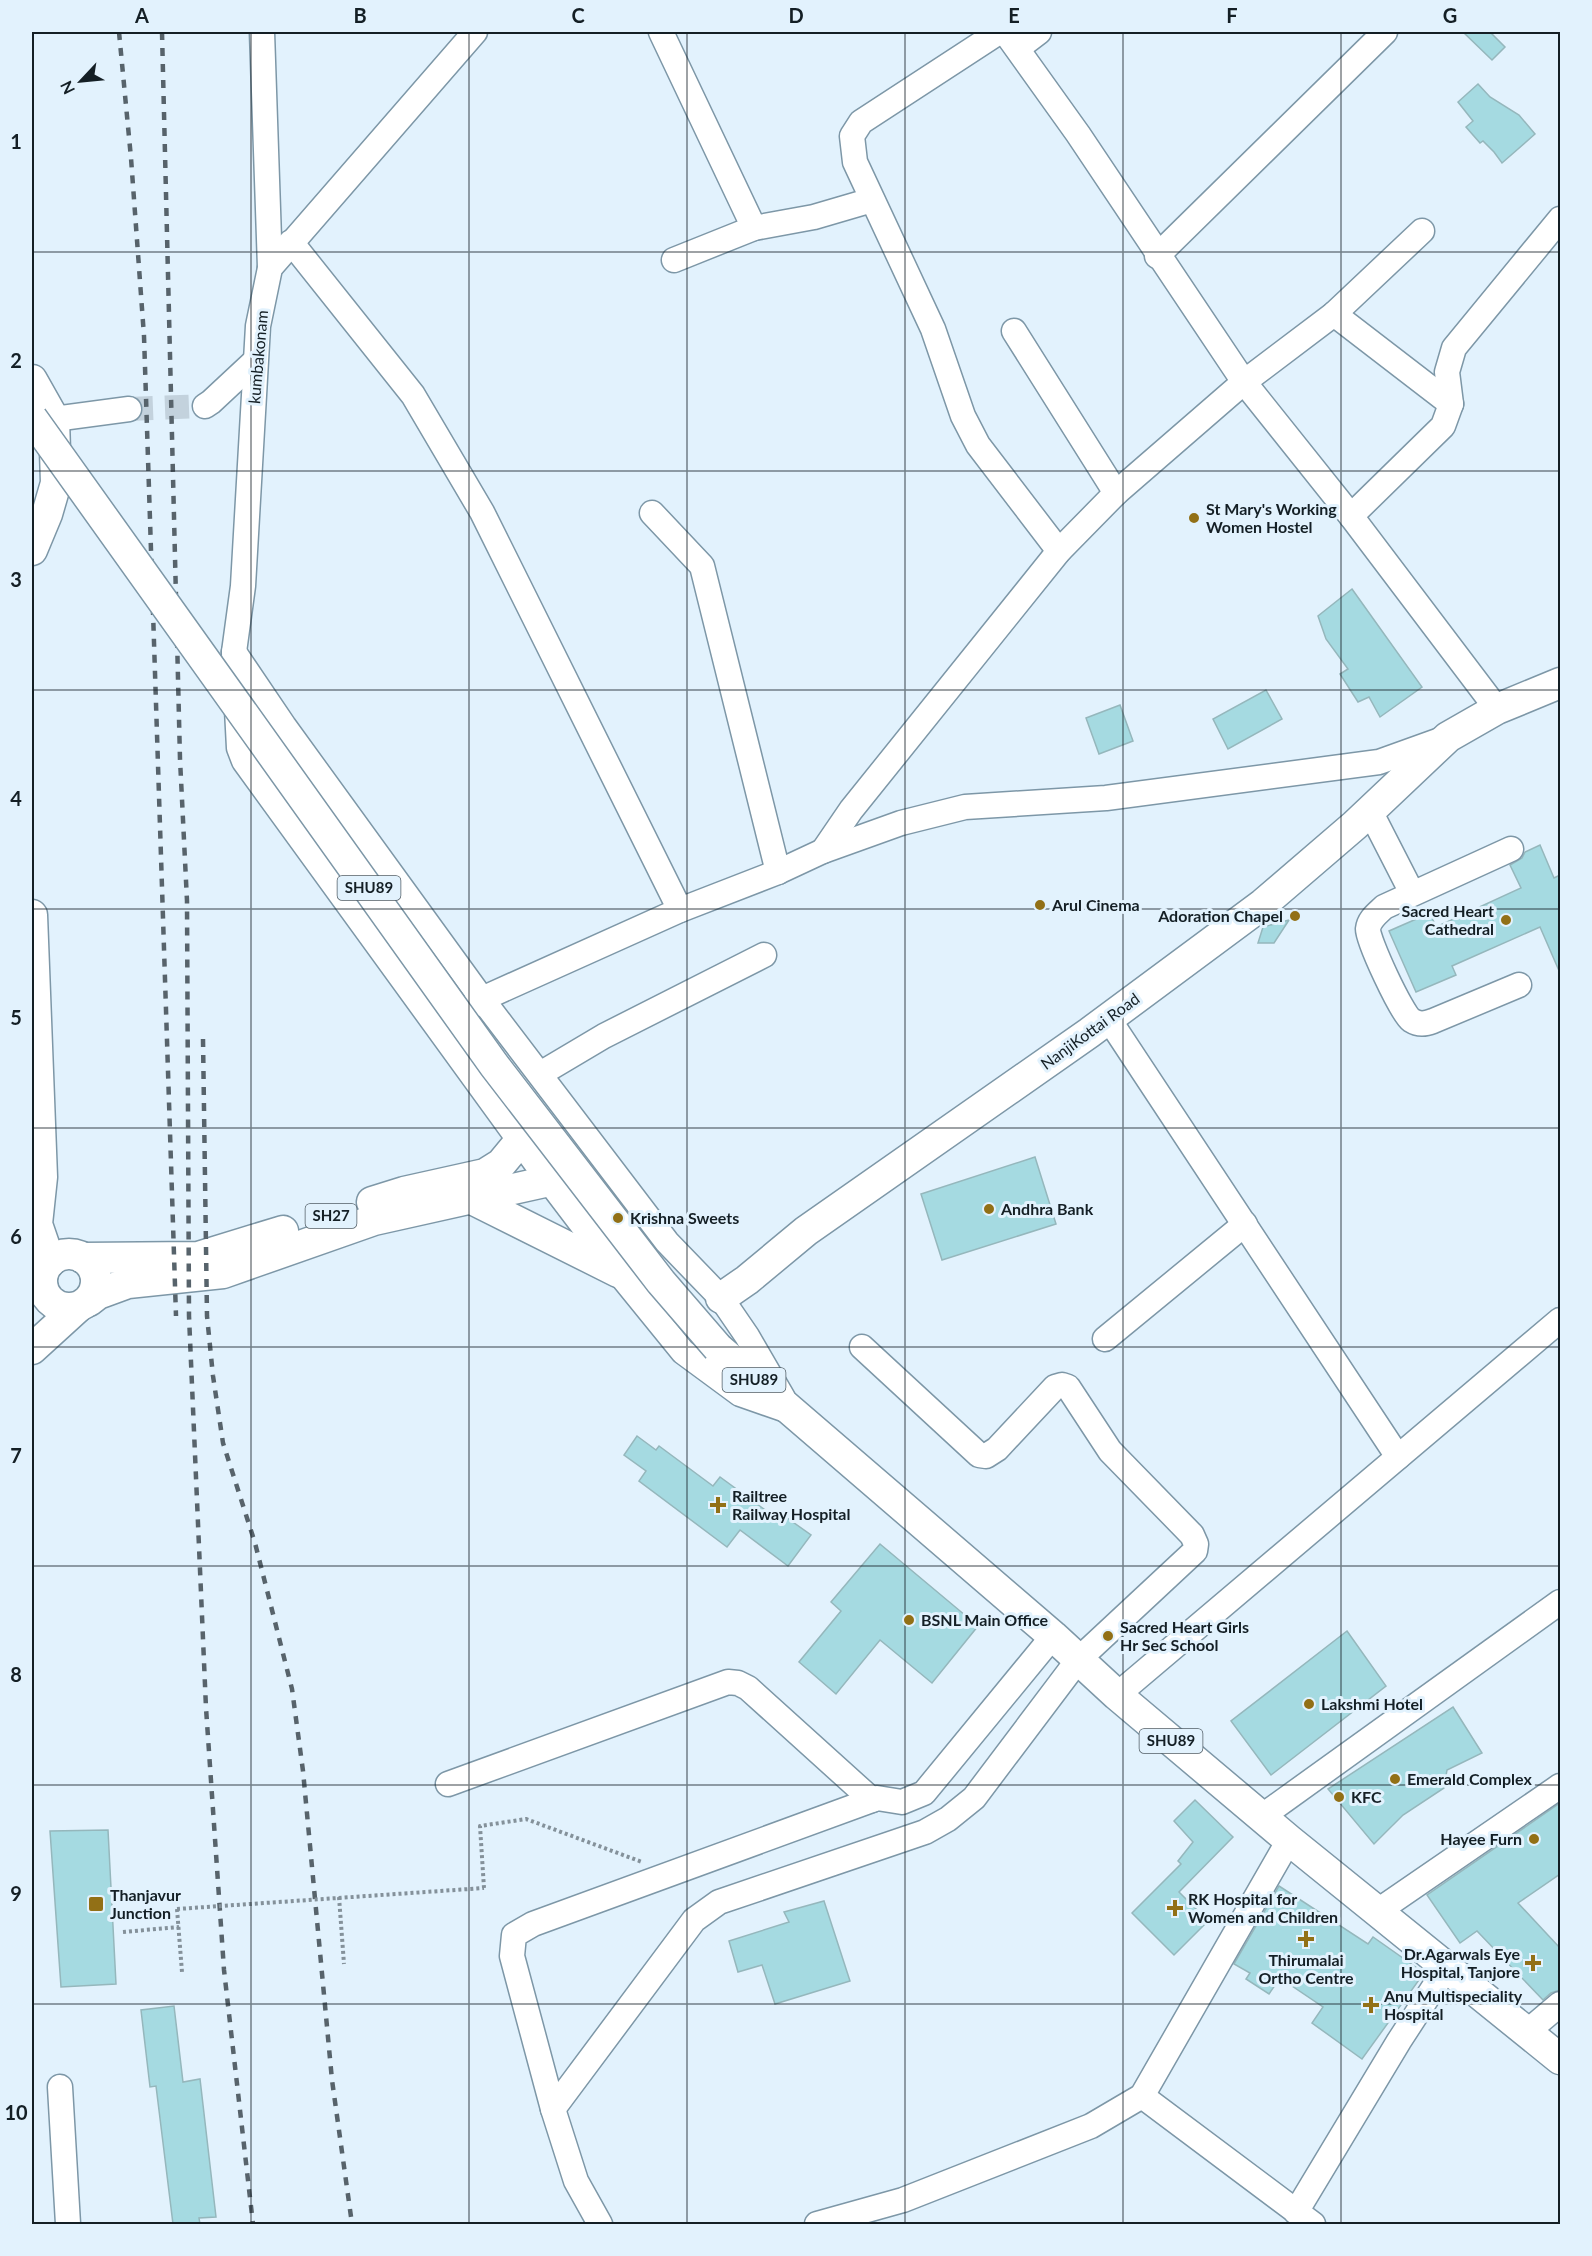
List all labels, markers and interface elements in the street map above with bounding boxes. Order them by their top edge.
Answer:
text: A [134,3,149,27]
text: B [353,3,367,27]
text: C [571,3,585,27]
text: D [788,3,804,27]
text: E [1008,3,1020,27]
text: F [1226,3,1238,27]
text: G [1443,3,1457,27]
north arrow [51,51,111,111]
text: N [56,78,78,97]
text: 1 [10,129,22,153]
street label: kumbakonam [244,309,271,405]
text: 2 [10,348,22,372]
place label: St Mary's Working Women Hostel [1206,499,1337,536]
marker: St Mary's Working Women Hostel [1187,511,1201,525]
text: 3 [10,567,22,591]
text: 4 [10,786,22,810]
road number: SHU89 [338,876,400,900]
place label: Arul Cinema [1051,895,1140,914]
marker: Arul Cinema [1033,898,1047,912]
place label: Sacred Heart Cathedral [1402,901,1494,938]
place label: Adoration Chapel [1157,906,1283,925]
marker: Adoration Chapel [1288,909,1302,923]
marker: Sacred Heart Cathedral [1499,913,1513,927]
street label: NanjiKottai Road [1037,988,1143,1073]
text: 5 [10,1005,22,1029]
place label: Andhra Bank [1000,1199,1094,1218]
marker: Andhra Bank [982,1202,996,1216]
road number: SH27 [306,1204,356,1228]
place label: Krishna Sweets [630,1208,739,1227]
marker: Krishna Sweets [611,1211,625,1225]
text: 6 [10,1224,22,1248]
road number: SHU89 [722,1368,786,1392]
text: 7 [10,1443,22,1467]
place label: Railtree Railway Hospital [732,1486,850,1523]
marker: Railtree Railway Hospital [709,1496,727,1514]
place label: BSNL Main Office [921,1610,1049,1629]
marker: BSNL Main Office [902,1613,916,1627]
place label: Sacred Heart Girls Hr Sec School [1120,1617,1249,1654]
marker: Sacred Heart Girls Hr Sec School [1101,1629,1115,1643]
text: 8 [10,1662,22,1686]
place label: Lakshmi Hotel [1321,1694,1423,1713]
marker: Lakshmi Hotel [1302,1697,1316,1711]
road number: SHU89 [1140,1729,1202,1753]
place label: Emerald Complex [1407,1769,1532,1788]
marker: Emerald Complex [1388,1772,1402,1786]
place label: KFC [1351,1787,1382,1806]
marker: KFC [1332,1790,1346,1804]
place label: Hayee Furn [1440,1829,1522,1848]
marker: Hayee Furn [1527,1832,1541,1846]
text: 9 [10,1881,22,1905]
place label: Thanjavur Junction [110,1885,181,1922]
place label: RK Hospital for Women and Children [1188,1889,1338,1926]
marker: Thanjavur Junction [87,1895,105,1913]
marker: RK Hospital for Women and Children [1166,1899,1184,1917]
marker: Thirumalai Ortho Centre [1297,1930,1315,1948]
place label: Dr.Agarwals Eye Hospital, Tanjore [1401,1944,1520,1981]
place label: Thirumalai Ortho Centre [1259,1950,1354,1987]
marker: Dr.Agarwals Eye Hospital, Tanjore [1524,1954,1542,1972]
place label: Anu Multispeciality Hospital [1383,1986,1523,2023]
marker: Anu Multispeciality Hospital [1362,1996,1380,2014]
text: 10 [4,2100,28,2124]

